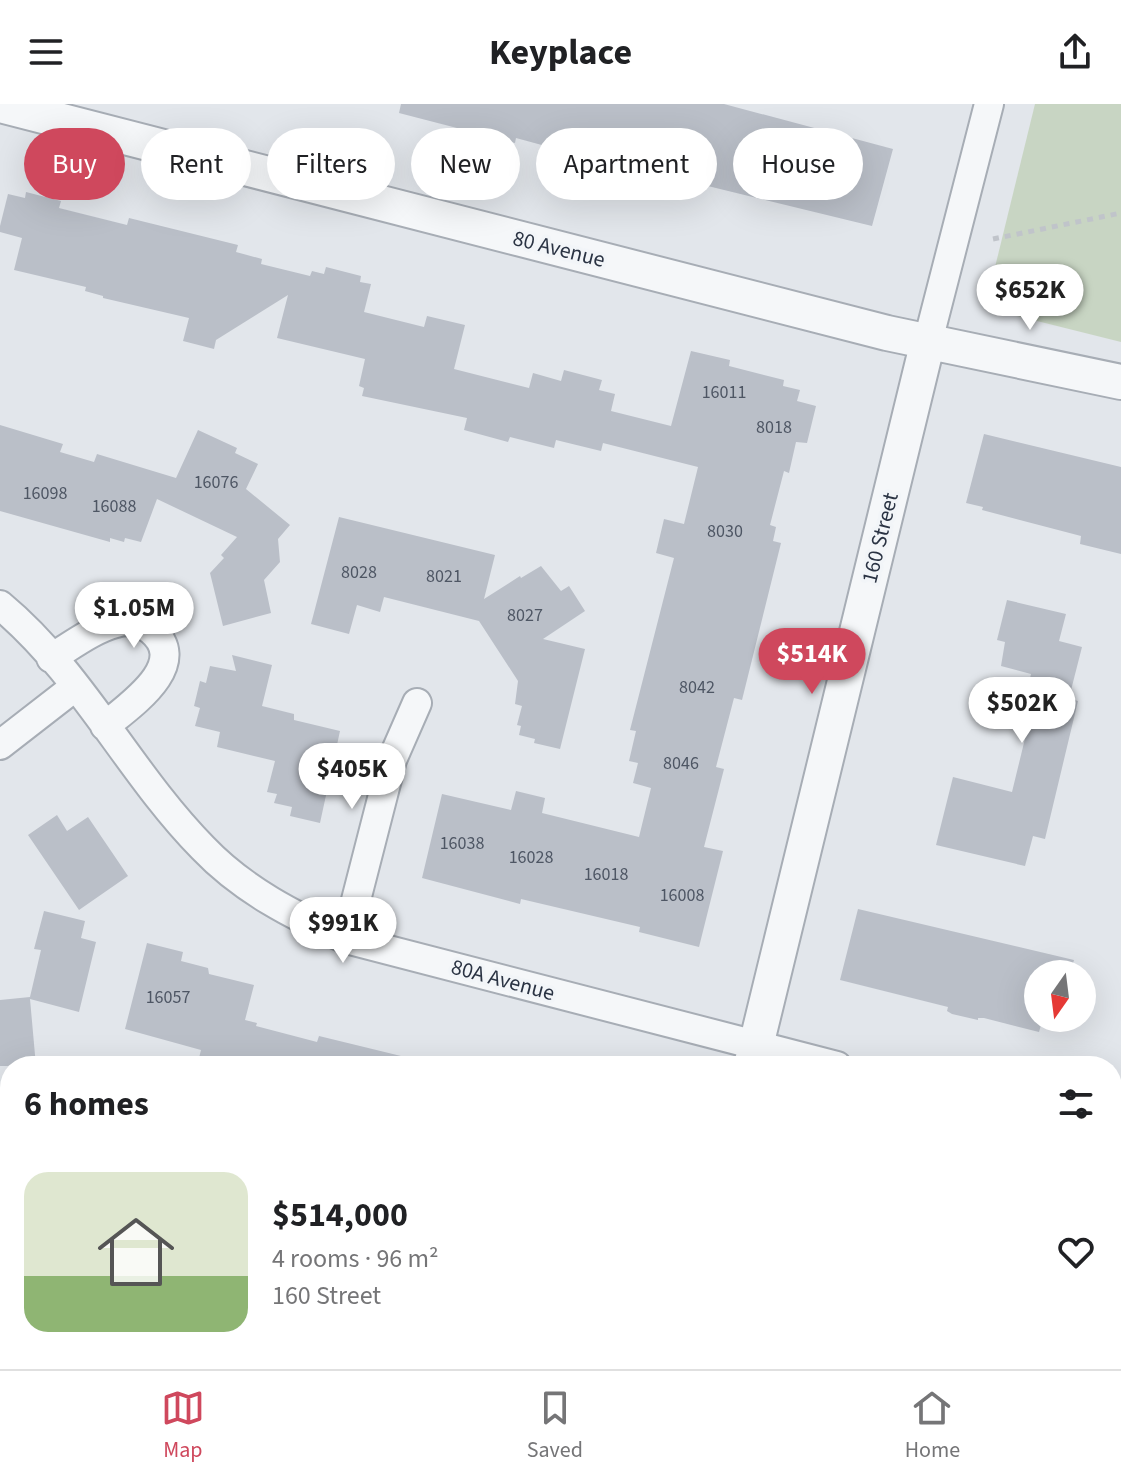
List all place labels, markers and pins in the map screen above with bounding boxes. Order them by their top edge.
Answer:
pin: $652K [974,264,1086,332]
pin: $1.05M [69,582,199,650]
pin: $514K [756,628,868,696]
pin: $502K [966,677,1078,745]
pin: $405K [296,743,408,811]
pin: $991K [287,897,399,965]

